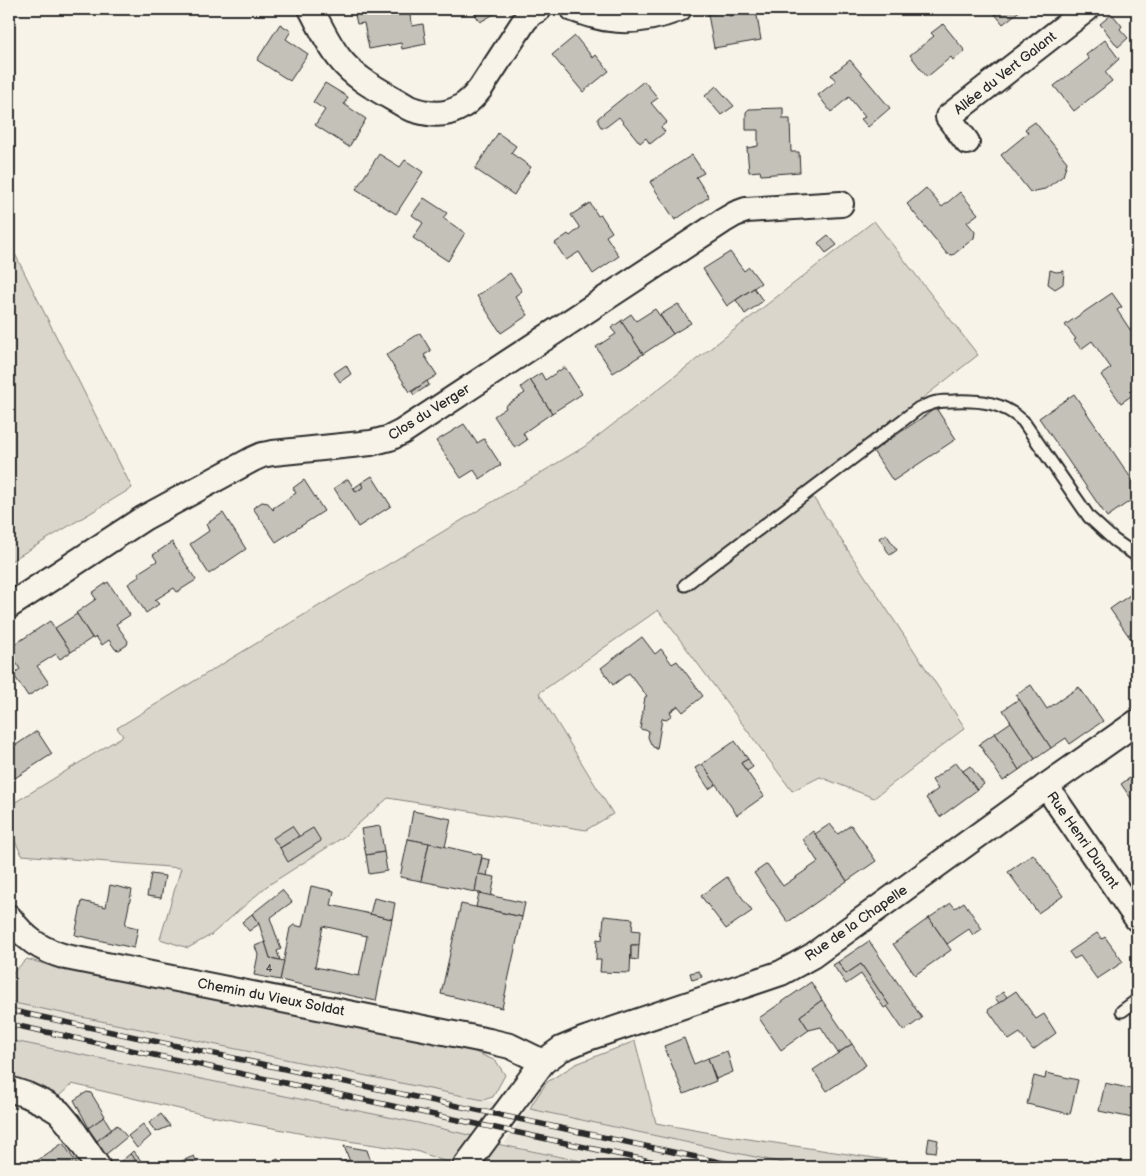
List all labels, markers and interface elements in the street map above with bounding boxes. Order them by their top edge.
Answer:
street label: Allée du Vert Galant [950,27,1060,118]
street label: Clos du Verger [385,380,474,444]
street label: Rue Henri Dunant [1043,788,1123,892]
street label: Rue de la Chapelle [802,881,910,965]
house number: 4 [266,962,273,975]
street label: Chemin du Vieux Soldat [196,974,347,1020]

